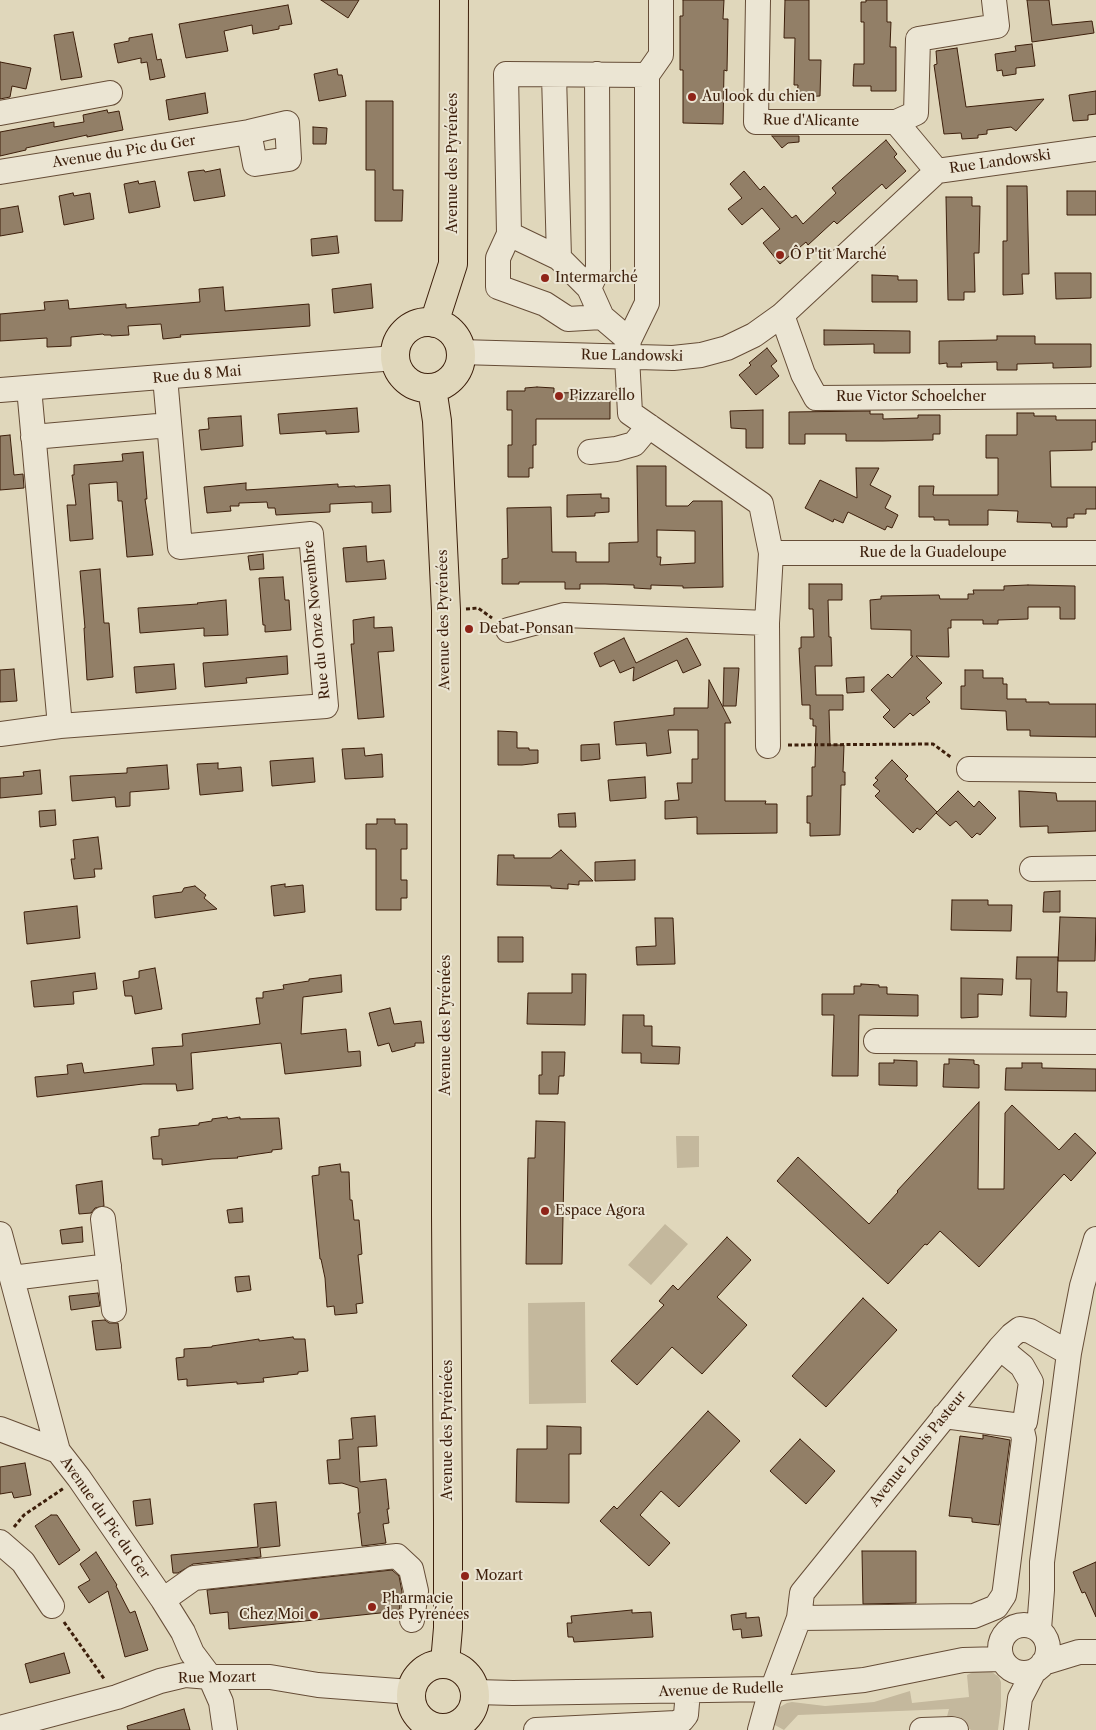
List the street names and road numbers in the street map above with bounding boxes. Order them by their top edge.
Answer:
street label: Avenue des Pyrénées [445,93,461,233]
street label: Rue d'Alicante [763,112,859,130]
street label: Avenue du Pic du Ger [51,132,197,172]
street label: Rue Landowski [948,147,1052,177]
street label: Rue Landowski [581,347,683,365]
street label: Rue du 8 Mai [152,363,242,387]
street label: Rue Victor Schoelcher [836,389,986,405]
street label: Rue du Onze Novembre [300,540,334,700]
street label: Rue de la Guadeloupe [859,545,1007,561]
street label: Avenue des Pyrénées [434,549,454,691]
street label: Avenue des Pyrénées [438,955,454,1095]
street label: Avenue des Pyrénées [440,1360,456,1500]
street label: Avenue Louis Pasteur [866,1388,970,1510]
street label: Avenue du Pic du Ger [57,1454,153,1582]
street label: Rue Mozart [178,1669,256,1687]
street label: Avenue de Rudelle [658,1679,784,1701]

